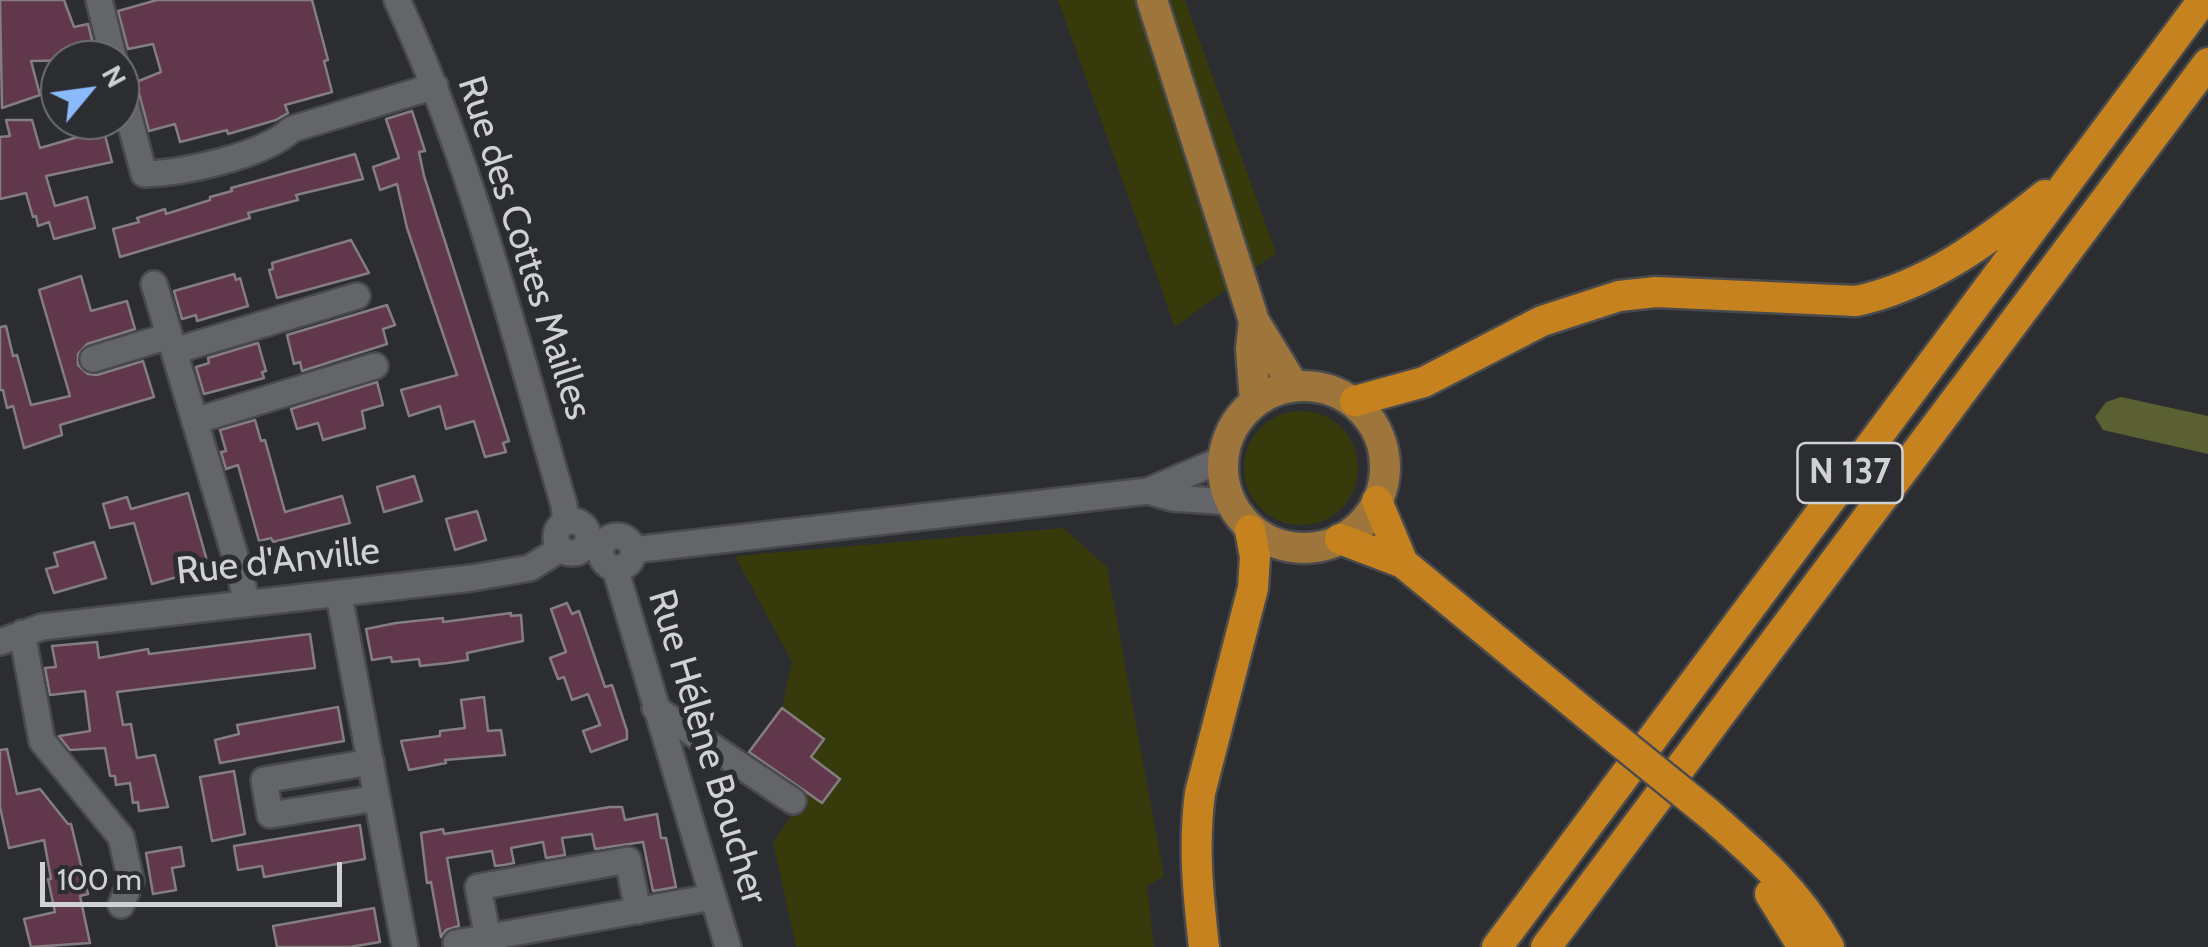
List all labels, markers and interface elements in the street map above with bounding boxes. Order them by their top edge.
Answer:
north arrow [40,40,140,140]
text: N [95,60,134,93]
street label: Rue des Cottes Mailles [447,71,601,425]
road number: N 137 [1798,443,1902,503]
street label: Rue d'Anville [174,529,382,595]
street label: Rue Hélène Boucher [637,584,777,910]
scale bar [45,842,348,904]
text: 100 m [57,861,142,898]

